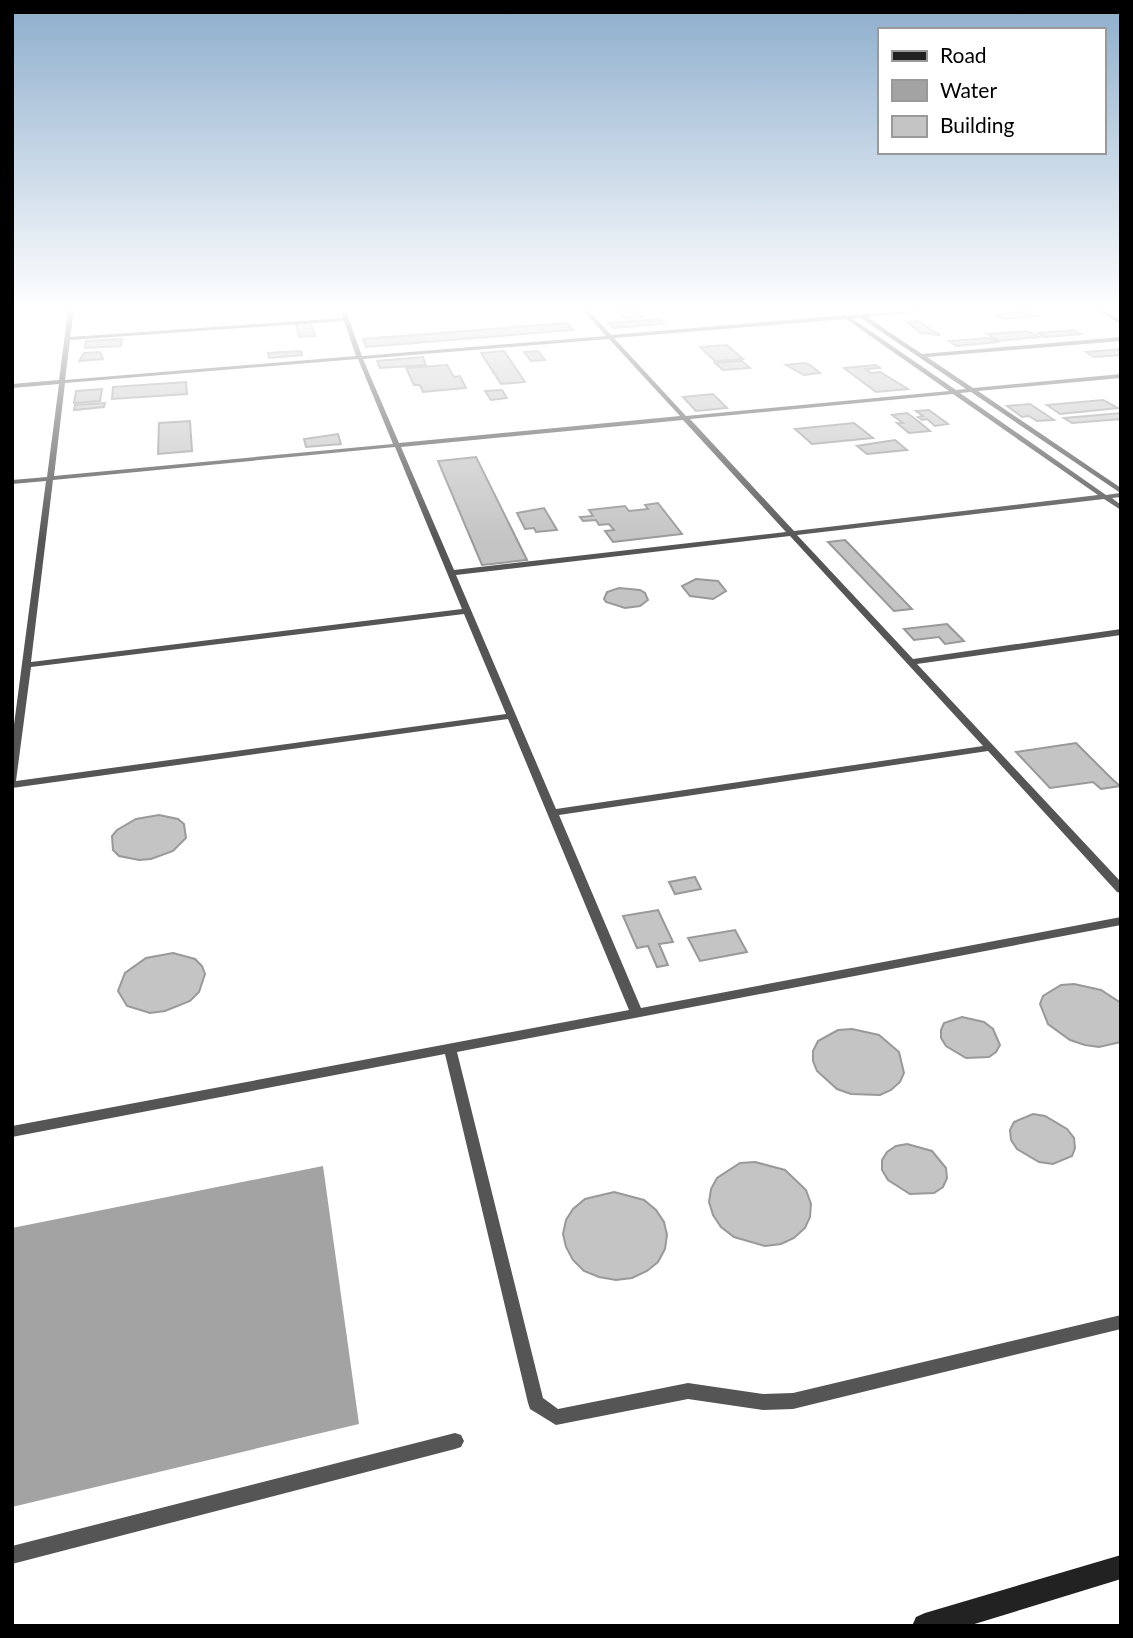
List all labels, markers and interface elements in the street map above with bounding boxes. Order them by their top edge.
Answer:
legend [878,28,1105,154]
text: Road [940,42,987,67]
text: Water [940,77,997,102]
text: Building [940,112,1015,137]

